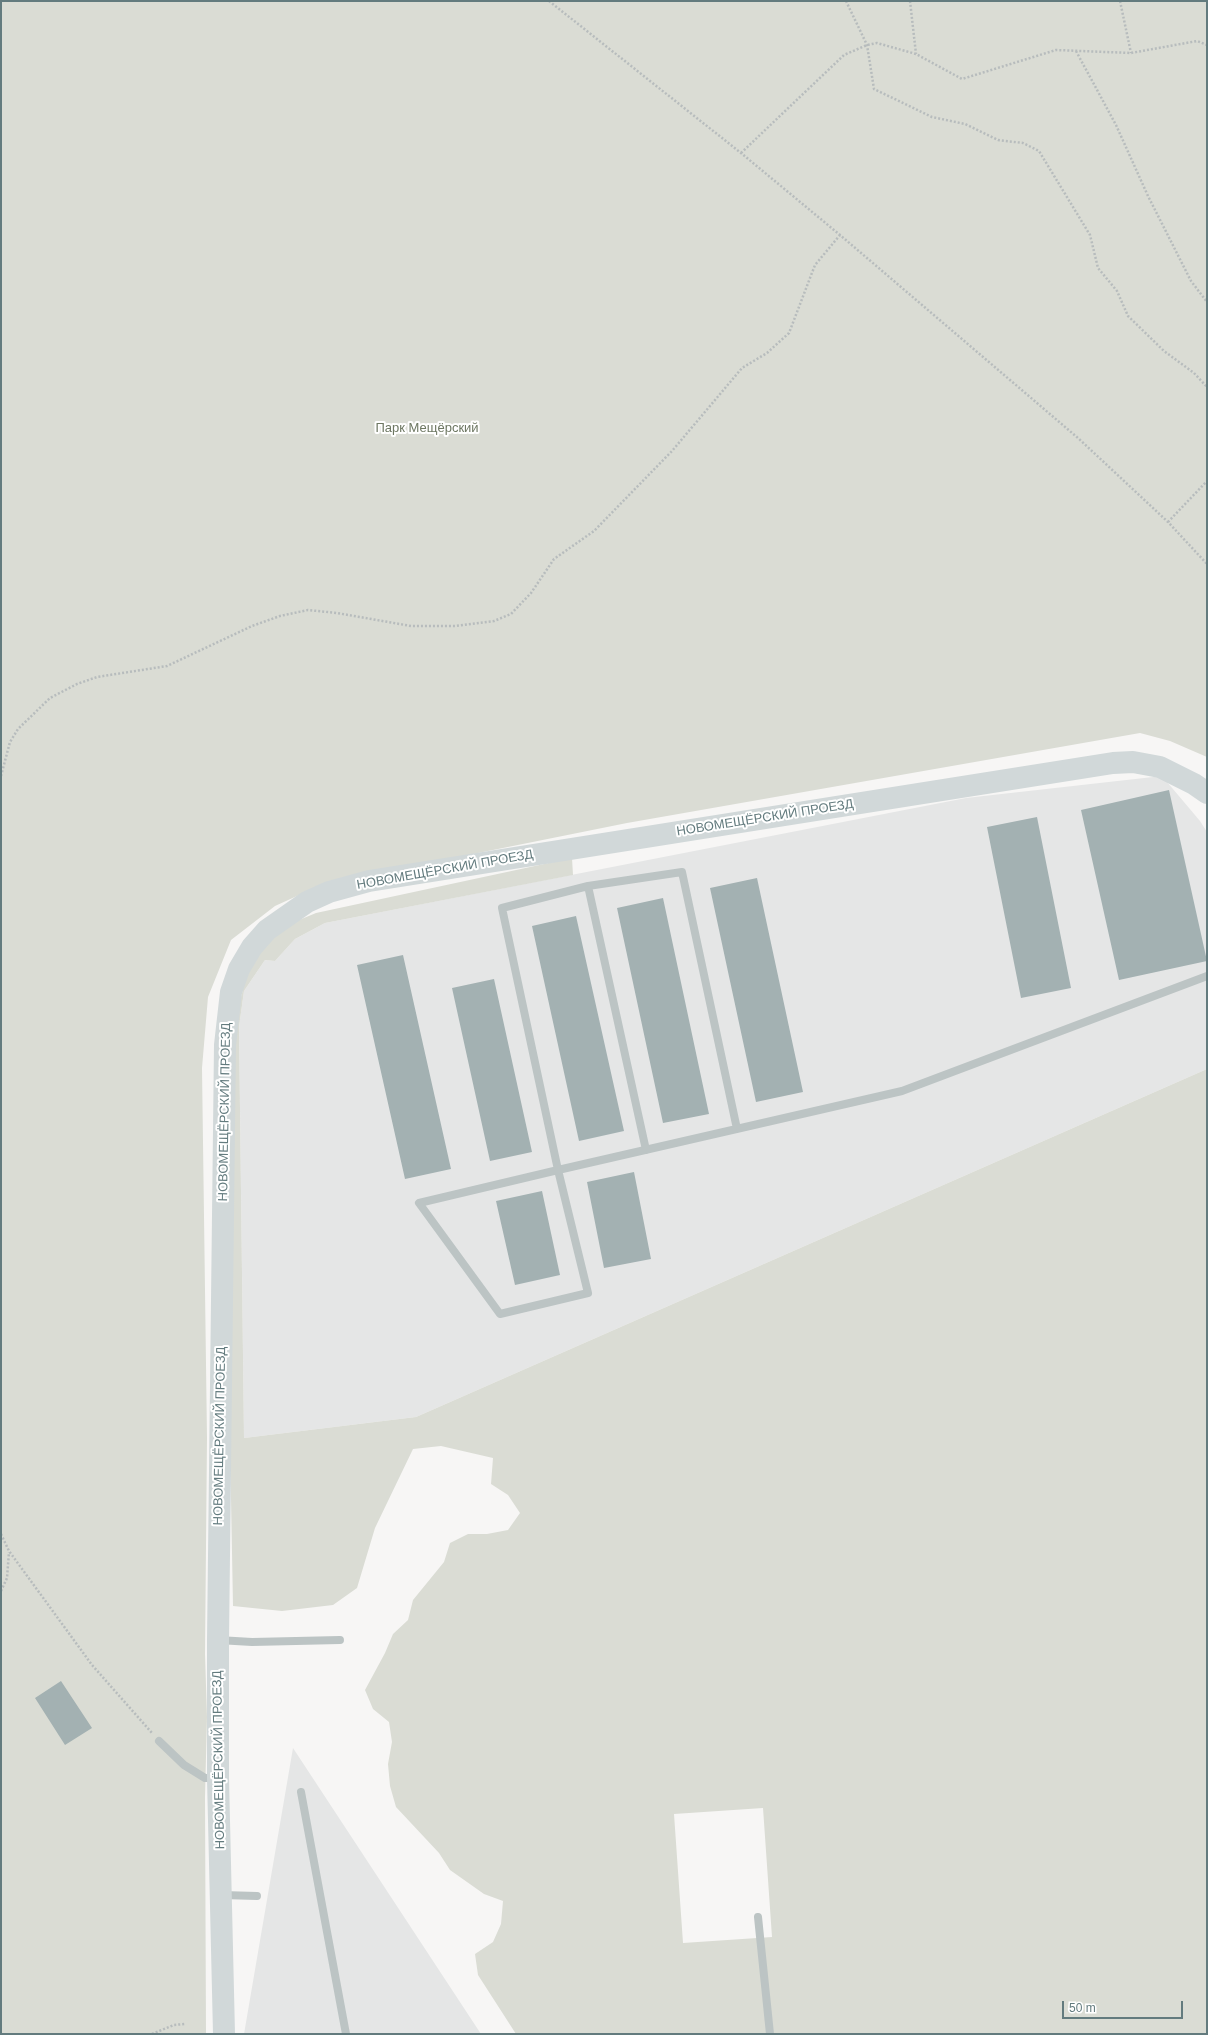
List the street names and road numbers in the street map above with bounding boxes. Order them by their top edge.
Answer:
street label: НОВОМЕЩЁРСКИЙ ПРОЕЗД [675,796,855,840]
street label: НОВОМЕЩЁРСКИЙ ПРОЕЗД [356,847,534,893]
street label: НОВОМЕЩЁРСКИЙ ПРОЕЗД [216,1022,234,1202]
street label: НОВОМЕЩЁРСКИЙ ПРОЕЗД [211,1346,229,1526]
street label: НОВОМЕЩЁРСКИЙ ПРОЕЗД [210,1670,228,1850]

